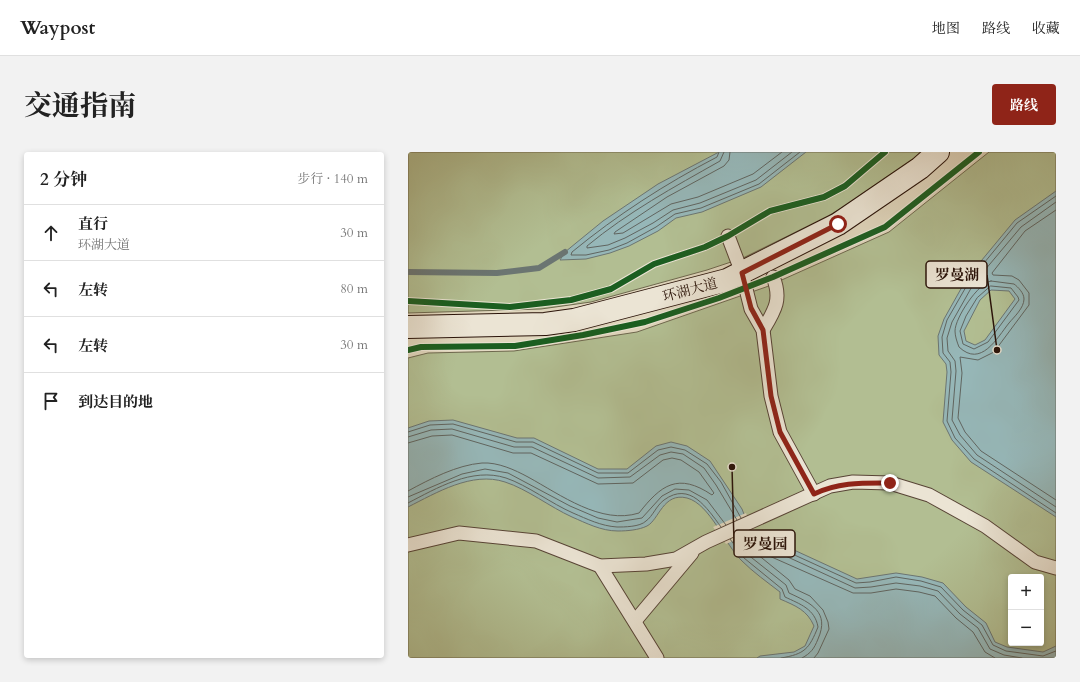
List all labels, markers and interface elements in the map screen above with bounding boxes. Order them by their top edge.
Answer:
text: Waypost [20,15,95,41]
text: 地图 [932,19,960,38]
text: 路线 [982,19,1010,38]
text: 收藏 [1032,19,1060,38]
button: 路线 [992,84,1056,125]
text: 交通指南 [24,87,136,125]
text: 2 分钟 [40,168,87,191]
text: 步行 · 140 m [297,170,368,188]
text: 直行 [78,214,108,234]
route start [829,215,847,233]
icon: ahead [40,222,62,244]
text: 30 m [340,224,368,242]
text: 环湖大道 [78,236,130,254]
callout: 罗曼湖 [926,261,987,288]
text: 罗曼湖 [934,265,980,285]
street label: 环湖大道 [660,274,720,306]
icon: left [40,278,62,300]
text: 左转 [78,280,108,300]
text: 80 m [340,280,368,298]
icon: left [40,334,62,356]
text: 左转 [78,336,108,356]
text: 30 m [340,336,368,354]
icon: arrive [40,390,62,412]
text: 到达目的地 [78,392,153,412]
route end [881,474,899,492]
callout: 罗曼园 [734,530,795,557]
text: 罗曼园 [742,534,788,554]
map controls [1008,574,1044,646]
button: + [1008,574,1044,610]
button: − [1008,610,1044,646]

